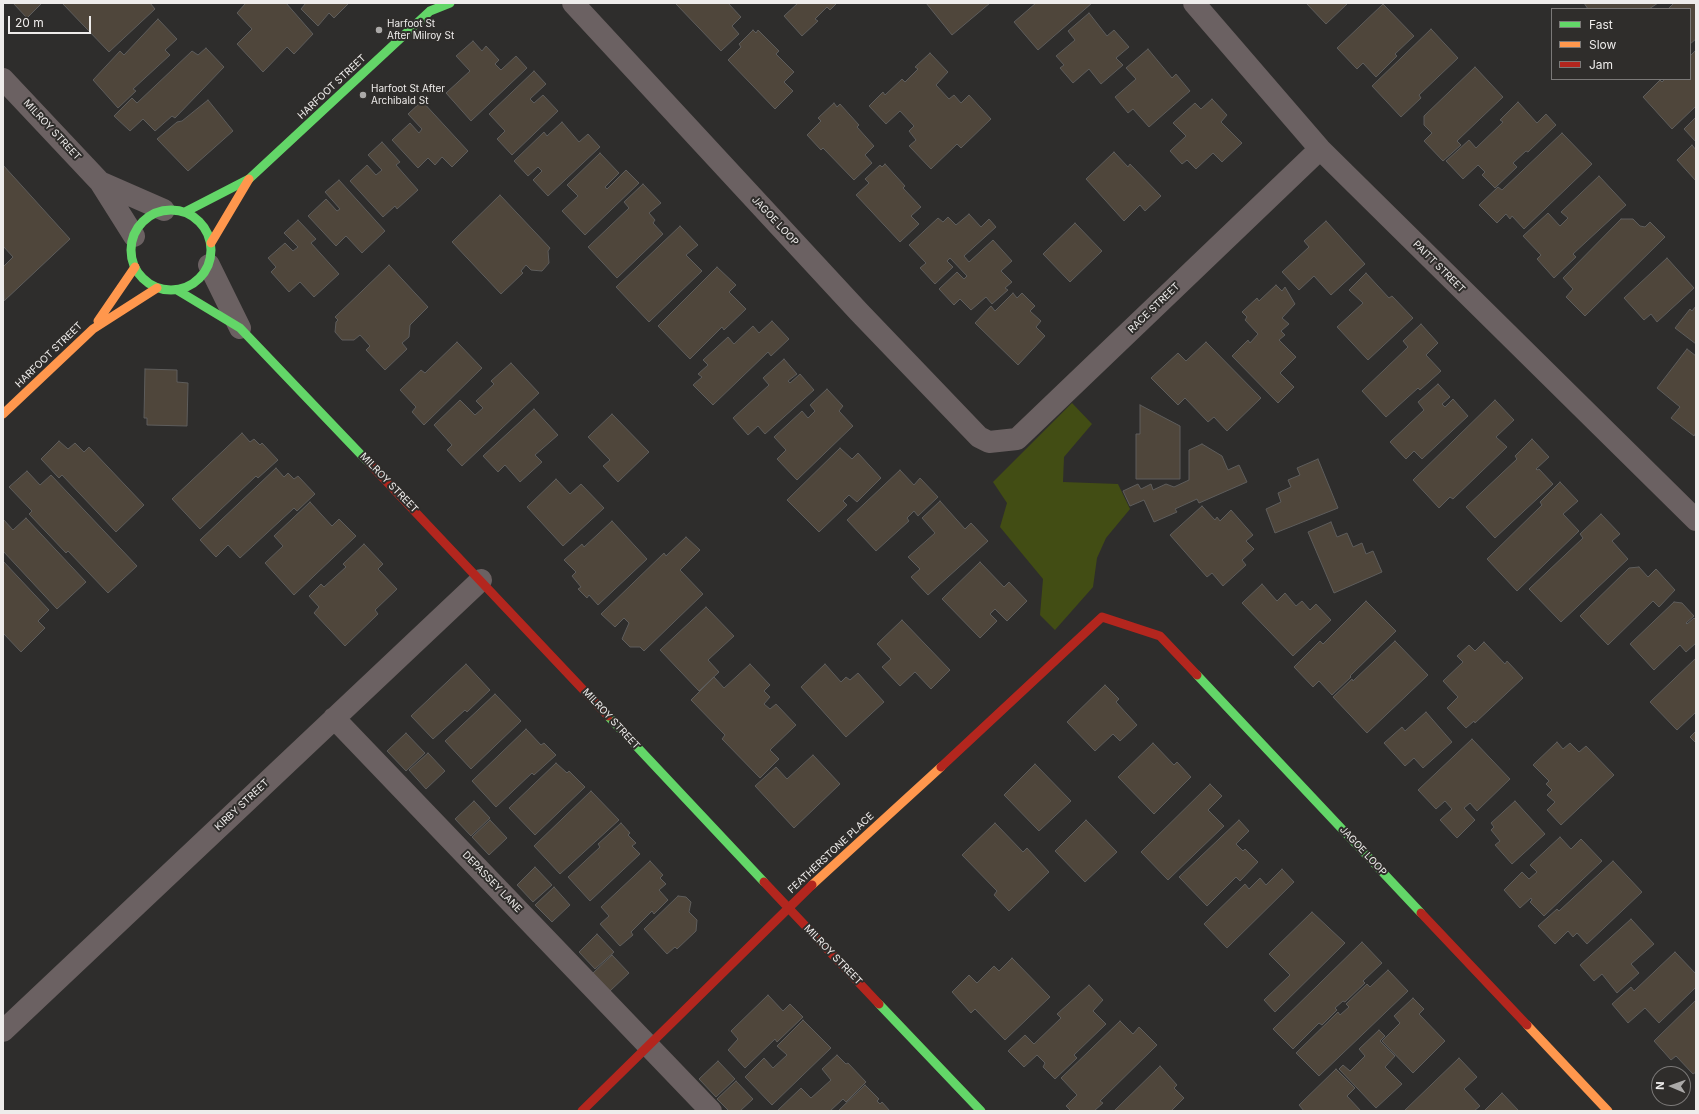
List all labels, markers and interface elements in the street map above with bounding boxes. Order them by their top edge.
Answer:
scale bar [10,8,93,34]
legend [1551,8,1691,80]
text: 20 m [15,15,44,30]
text: Fast [1589,17,1613,32]
place label: Harfoot St After Milroy St [387,18,454,42]
marker: Harfoot St After Milroy St [374,25,384,35]
text: Slow [1589,37,1616,52]
street label: HARFOOT STREET [295,52,369,122]
text: Jam [1589,57,1613,72]
place label: Harfoot St After Archibald St [371,83,445,106]
marker: Harfoot St After Archibald St [358,90,368,100]
street label: MILROY STREET [21,97,83,163]
street label: JAGOE LOOP [749,194,801,248]
street label: PAITT STREET [1410,238,1468,296]
street label: RACE STREET [1126,280,1182,336]
street label: HARFOOT STREET [13,320,85,390]
street label: MILROY STREET [357,451,421,515]
street label: MILROY STREET [580,686,642,752]
street label: KIRBY STREET [212,777,272,833]
street label: FEATHERSTONE PLACE [786,810,876,896]
street label: JAGOE LOOP [1337,824,1389,878]
street label: DEPASSEY LANE [460,849,524,915]
street label: MILROY STREET [801,923,865,987]
north arrow [1651,1066,1691,1106]
text: N [1653,1081,1667,1090]

